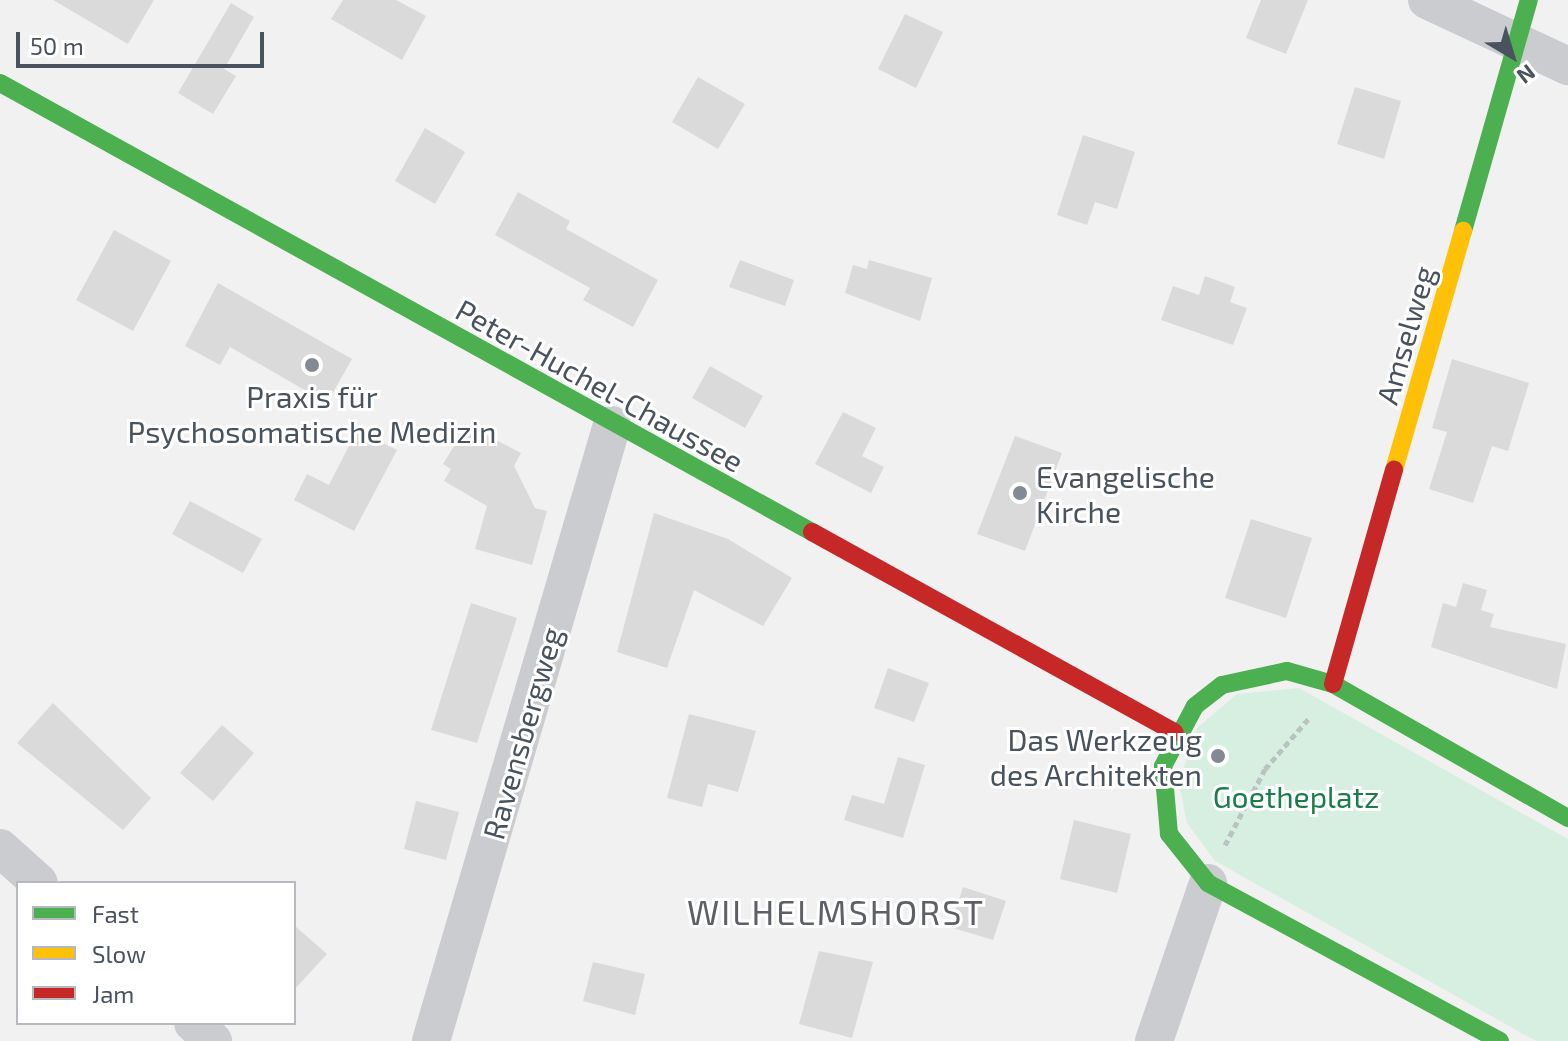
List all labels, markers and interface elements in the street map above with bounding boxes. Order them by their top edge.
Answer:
scale bar [20,16,268,66]
north arrow [1472,16,1552,96]
text: 50 m [30,31,84,60]
text: N [1513,60,1541,90]
street label: Amselweg [1368,262,1442,408]
street label: Peter-Huchel-Chaussee [450,291,750,479]
marker: Praxis für Psychosomatische Medizin [303,356,321,374]
place label: Praxis für Psychosomatische Medizin [128,378,496,448]
place label: Evangelische Kirche [1036,458,1215,528]
marker: Evangelische Kirche [1011,484,1029,502]
street label: Ravensbergweg [475,623,569,843]
place label: Das Werkzeug des Architekten [989,721,1202,792]
marker: Das Werkzeug des Architekten [1209,747,1227,765]
park label: Goetheplatz [1213,778,1379,814]
legend [16,881,296,1025]
district label: WILHELMSHORST [687,892,985,932]
text: Fast [92,899,139,928]
text: Slow [92,939,146,968]
text: Jam [92,979,134,1008]

